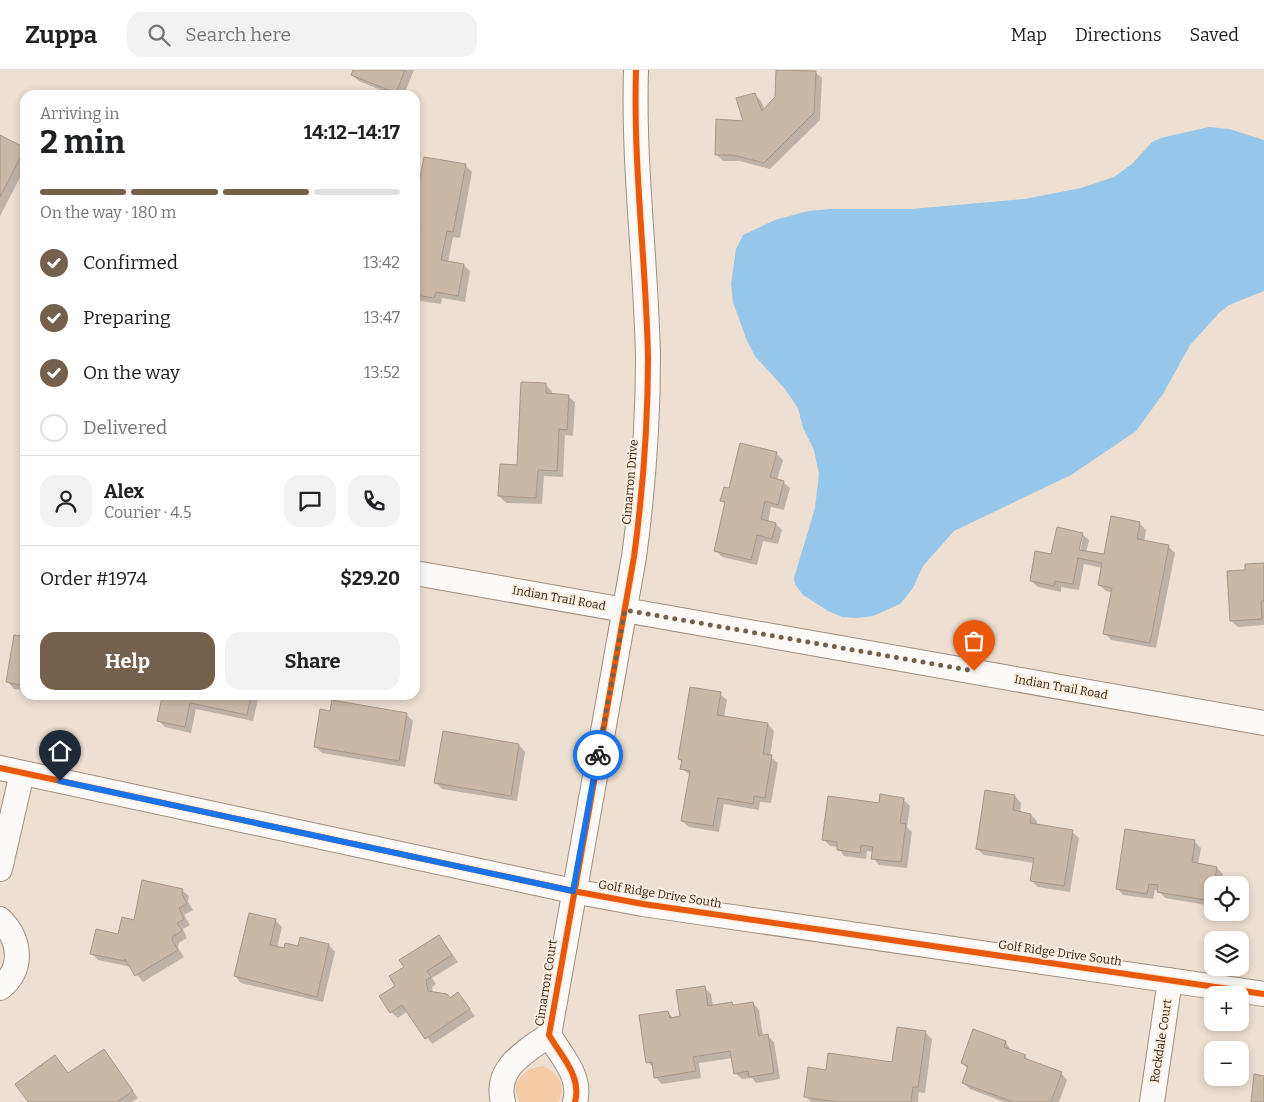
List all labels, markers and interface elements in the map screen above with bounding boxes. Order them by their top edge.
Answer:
search box [127,12,477,57]
text: Zuppa [25,21,97,49]
icon: search [145,21,173,49]
text: Search here [185,23,291,46]
text: Map [1011,24,1047,46]
text: Directions [1075,24,1162,46]
text: Saved [1190,24,1239,46]
text: Arriving in [40,104,119,123]
text: 14:12–14:17 [304,121,400,144]
text: 2 min [40,123,125,161]
text: On the way · 180 m [40,203,176,222]
icon: check [40,249,68,277]
text: Confirmed [83,251,178,274]
text: 13:42 [363,253,400,272]
icon: check [40,304,68,332]
text: Preparing [83,306,171,329]
text: 13:47 [364,308,400,327]
icon: check [40,359,68,387]
text: On the way [83,361,180,384]
text: 13:52 [364,363,400,382]
text: Delivered [83,416,167,439]
street label: Cimarron Drive [619,439,641,525]
button: person [40,475,92,527]
button: chat [284,475,336,527]
button: phone [348,475,400,527]
text: Alex [104,480,144,503]
text: Courier · 4.5 [104,503,192,522]
text: Order #1974 [40,567,147,590]
text: $29.20 [340,567,400,590]
street label: Indian Trail Road [511,583,607,613]
pin [953,620,995,671]
icon: bag [960,627,988,655]
button: Help [40,632,215,690]
button: Share [225,632,400,690]
street label: Indian Trail Road [1013,672,1109,702]
pin [39,730,81,781]
courier [573,730,623,780]
icon: home [46,737,74,765]
icon: bike [584,741,612,769]
map controls [1204,876,1249,1086]
button: locate [1204,876,1249,921]
street label: Golf Ridge Drive South [597,877,723,911]
button: layers [1204,931,1249,976]
street label: Golf Ridge Drive South [997,937,1123,969]
street label: Cimarron Court [532,938,560,1027]
button: + [1204,986,1249,1031]
street label: Rockdale Court [1148,998,1175,1084]
button: − [1204,1041,1249,1086]

